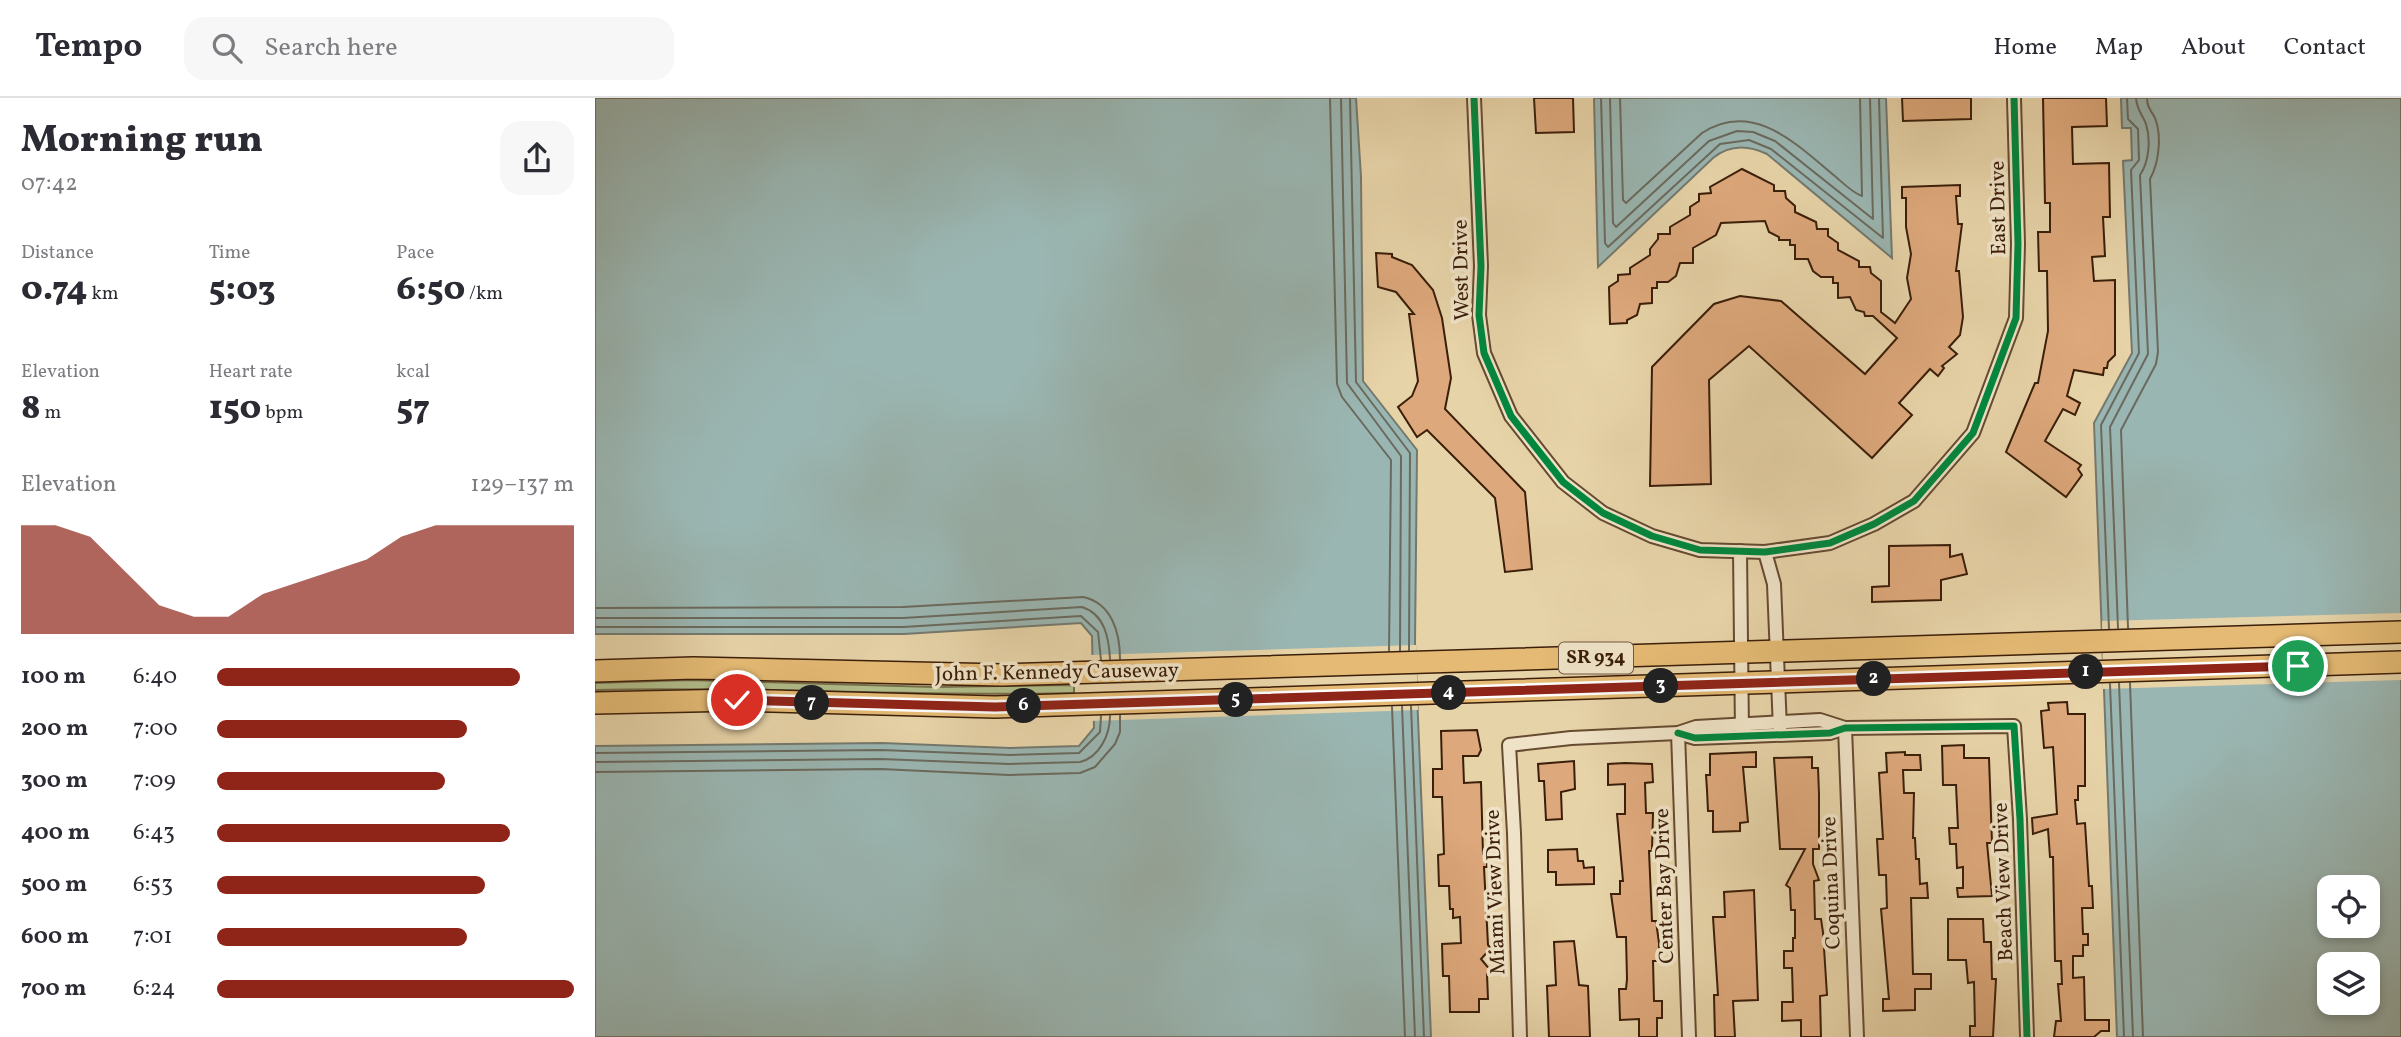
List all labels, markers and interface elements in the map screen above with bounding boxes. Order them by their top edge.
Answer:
search box [184,17,674,80]
text: Tempo [35,25,142,71]
icon: search [208,29,246,67]
text: Search here [264,30,398,66]
text: Home [1993,31,2057,65]
text: Map [2095,31,2143,65]
text: About [2181,31,2246,65]
text: Contact [2284,31,2366,65]
text: Morning run [21,115,263,168]
button: share [500,121,574,195]
street label: East Drive [1984,160,2014,256]
text: 07:42 [21,168,78,200]
street label: West Drive [1447,219,1477,321]
text: Distance [21,240,94,266]
text: Time [209,240,250,266]
text: Pace [396,240,434,266]
text: 0.74 [21,266,88,314]
text: 5:03 [209,266,275,314]
text: 6:50 [396,266,465,314]
text: km [88,281,119,307]
text: /km [465,281,503,307]
text: Elevation [21,359,100,385]
text: Heart rate [209,359,293,385]
text: kcal [396,359,430,385]
text: 8 [21,385,41,433]
text: 150 [209,385,261,433]
text: 57 [396,385,430,433]
text: m [41,400,61,426]
text: bpm [261,400,303,426]
text: Elevation [21,469,117,501]
text: 129–137 m [470,469,574,501]
pin [2268,636,2328,696]
road number: SR 934 [1559,642,1633,674]
icon: arrive [2279,647,2317,685]
pin: 1 [2069,654,2103,690]
street label: John F. Kennedy Causeway [935,656,1180,690]
text: 1 [2082,658,2089,684]
text: 100 m [21,661,86,693]
text: 6:40 [133,661,177,693]
pin: 2 [1857,662,1891,696]
text: 2 [1869,665,1878,691]
pin: 3 [1643,668,1679,704]
pin [707,670,767,730]
text: 3 [1656,672,1665,698]
pin: 4 [1431,676,1467,710]
text: 4 [1443,679,1454,705]
icon: check [718,681,756,719]
pin: 5 [1219,682,1253,718]
pin: 7 [795,686,829,720]
text: 5 [1231,686,1240,712]
pin: 6 [1007,688,1041,724]
text: 7 [807,689,816,715]
text: 6 [1018,692,1029,718]
text: 200 m [21,713,88,745]
text: 7:00 [133,713,178,745]
text: 300 m [21,765,88,797]
text: 7:09 [133,765,176,797]
street label: Beach View Drive [1987,802,2021,962]
street label: Center Bay Drive [1648,808,1682,964]
street label: Miami View Drive [1479,809,1513,975]
street label: Coquina Drive [1815,816,1849,950]
text: 400 m [21,817,90,849]
text: 6:43 [133,817,175,849]
text: 500 m [21,869,87,901]
text: 6:53 [133,869,173,901]
map controls [2317,875,2380,1015]
button: locate [2317,875,2380,938]
text: 600 m [21,921,89,953]
text: 7:01 [133,921,172,953]
button: layers [2317,952,2380,1015]
text: 700 m [21,973,87,1005]
text: 6:24 [133,973,175,1005]

